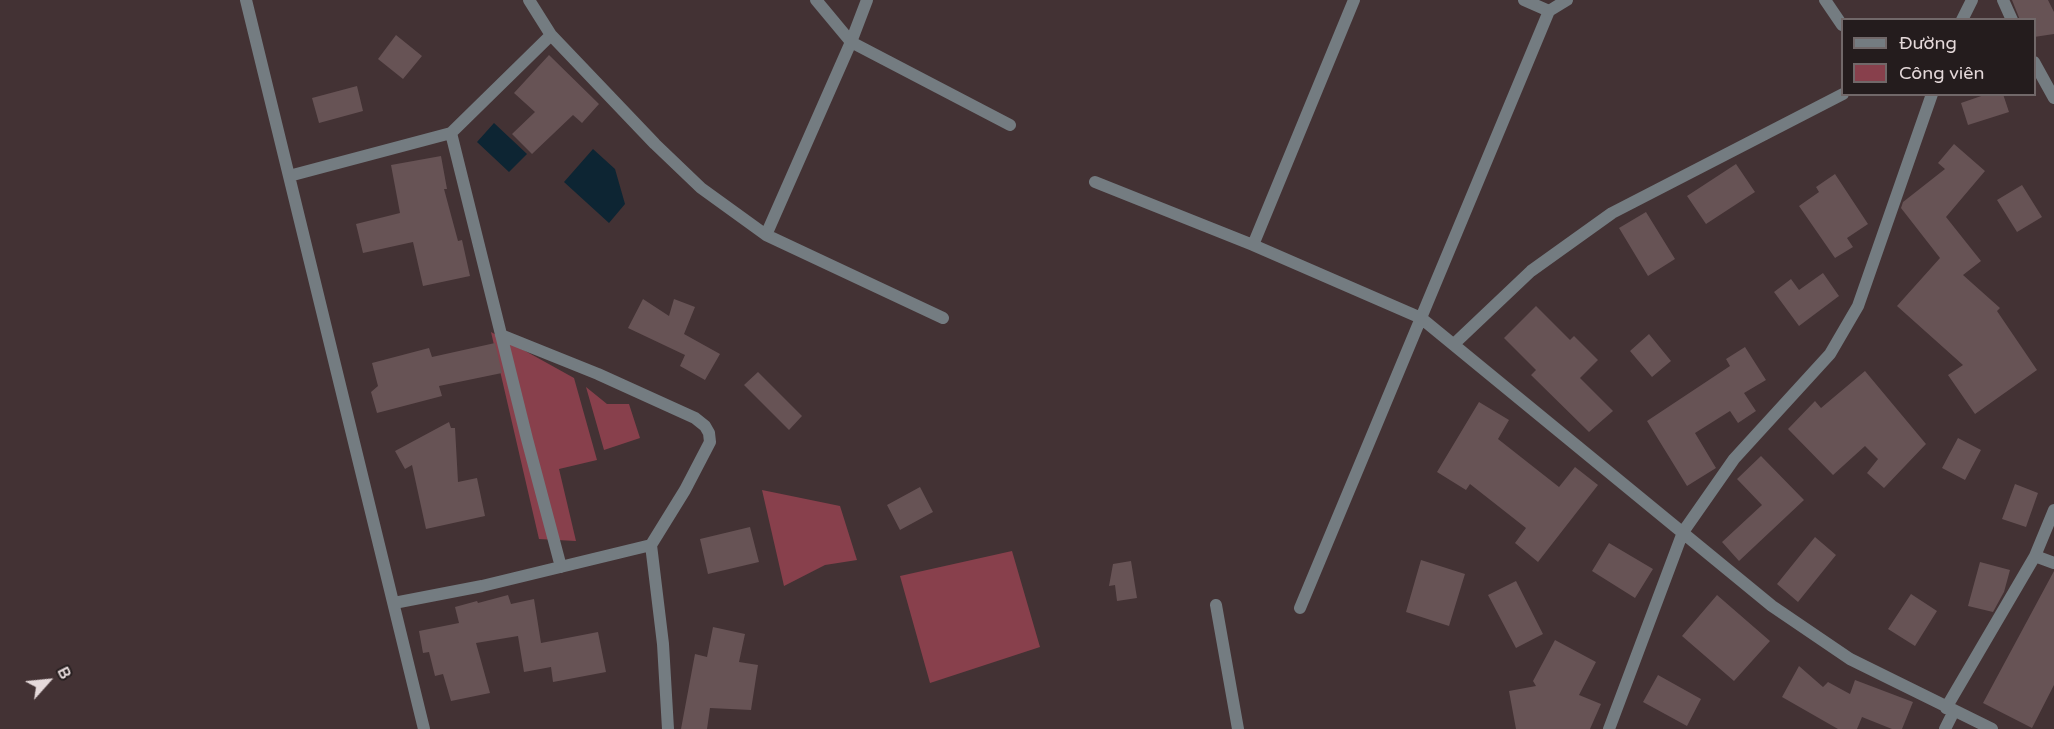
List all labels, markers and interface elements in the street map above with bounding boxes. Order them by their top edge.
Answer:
legend [1841,18,2036,96]
text: Đường [1899,32,1957,54]
text: Công viên [1899,62,1984,84]
north arrow [18,651,78,711]
text: B [53,663,75,682]

